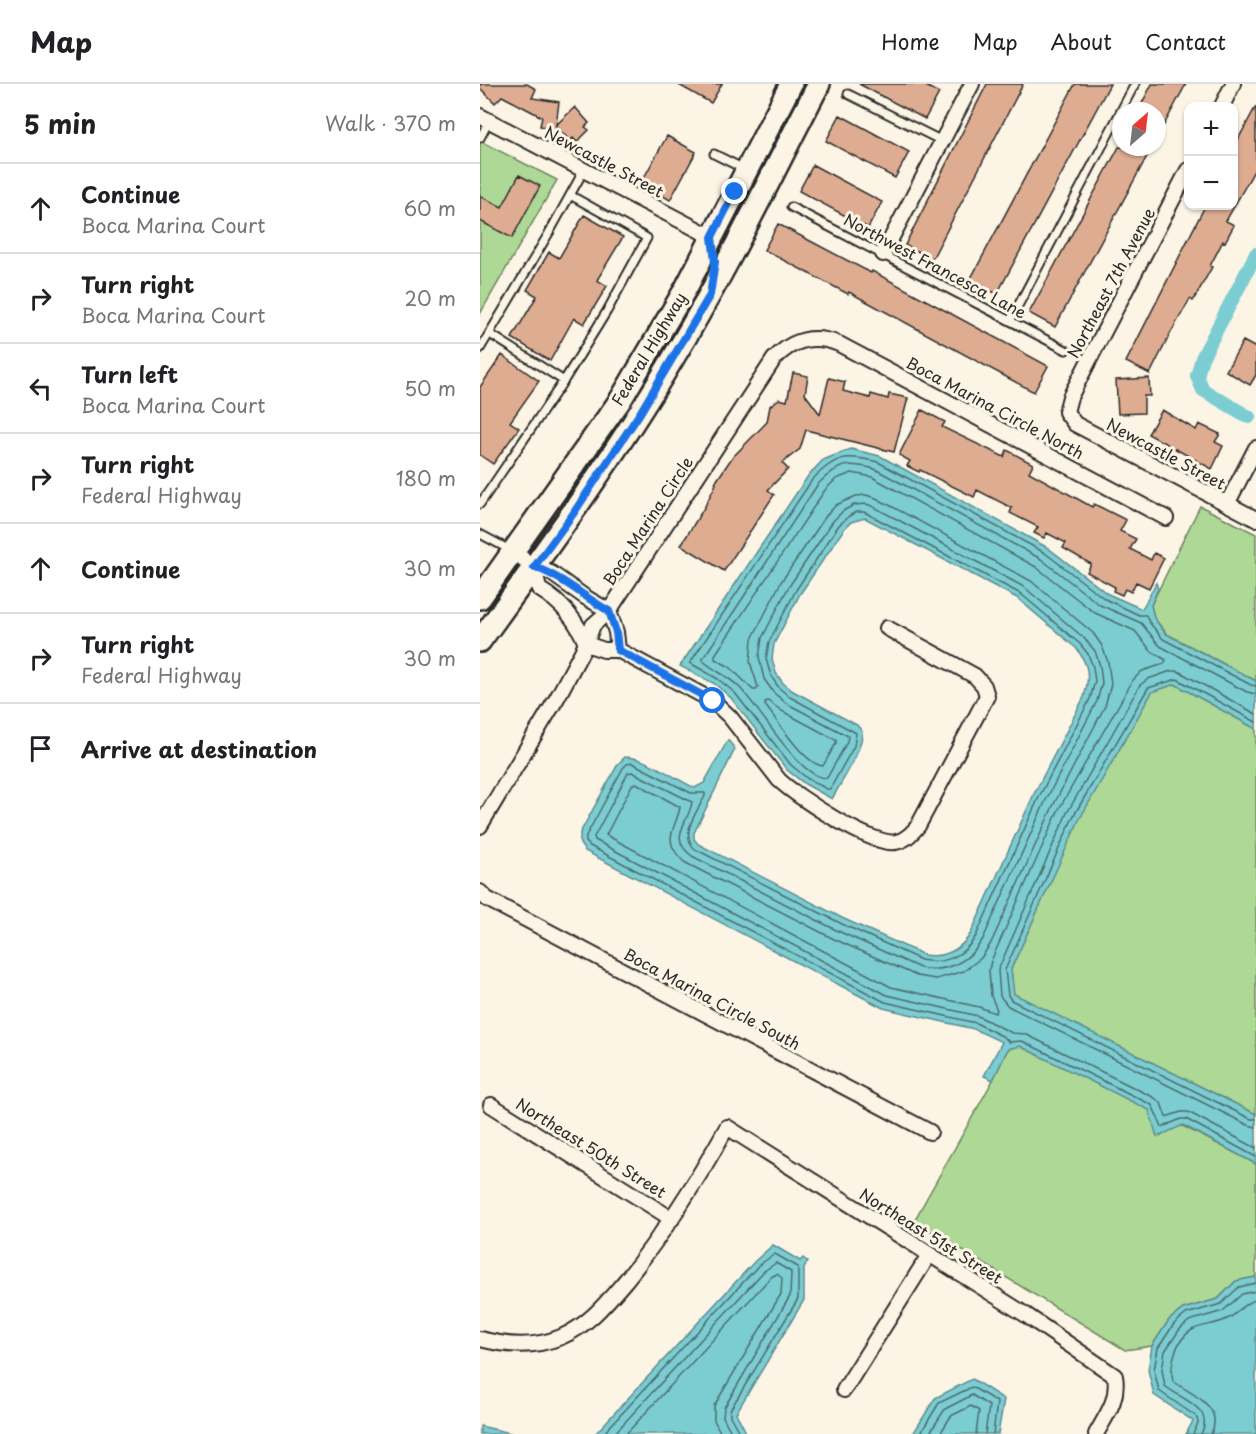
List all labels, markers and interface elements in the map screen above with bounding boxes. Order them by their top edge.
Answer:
text: Map [30,20,92,63]
text: Home [881,25,940,57]
text: Map [973,25,1018,57]
text: About [1051,25,1112,57]
text: Contact [1145,25,1226,57]
north arrow [1112,102,1166,156]
map controls [1184,102,1238,210]
button: + [1184,102,1238,156]
text: 5 min [24,104,96,143]
text: Walk · 370 m [325,108,456,138]
street label: Newcastle Street [540,120,669,203]
button: − [1184,156,1238,210]
text: Continue [81,177,180,210]
route end [721,178,747,204]
icon: ahead [24,192,57,225]
text: 60 m [404,193,456,223]
street label: Northeast 7th Avenue [1060,203,1160,362]
street label: Northwest Francesca Lane [840,207,1031,324]
text: Boca Marina Court [81,210,265,240]
text: Turn right [81,267,194,300]
icon: right [24,282,57,315]
text: 20 m [404,283,456,313]
street label: Federal Highway [605,287,692,410]
text: Boca Marina Court [81,300,265,330]
street label: Boca Marina Circle North [902,350,1089,464]
text: Turn left [81,357,178,390]
icon: left [24,372,57,405]
text: 50 m [404,373,456,403]
text: Boca Marina Court [81,390,265,420]
street label: Newcastle Street [1102,412,1231,495]
text: Turn right [81,447,194,480]
street label: Boca Marina Circle [596,451,698,590]
icon: right [24,462,57,495]
text: 180 m [396,463,456,493]
text: Federal Highway [81,480,242,510]
icon: ahead [24,552,57,585]
text: Continue [81,552,180,585]
text: 30 m [403,553,456,583]
text: Turn right [81,627,194,660]
icon: right [24,642,57,675]
text: 30 m [403,643,456,673]
text: Federal Highway [81,660,242,690]
route start [699,687,725,713]
icon: arrive [24,732,57,765]
text: Arrive at destination [81,732,317,765]
street label: Boca Marina Circle South [620,941,805,1055]
street label: Northeast 50th Street [512,1091,672,1203]
street label: Northeast 51st Street [855,1181,1008,1289]

